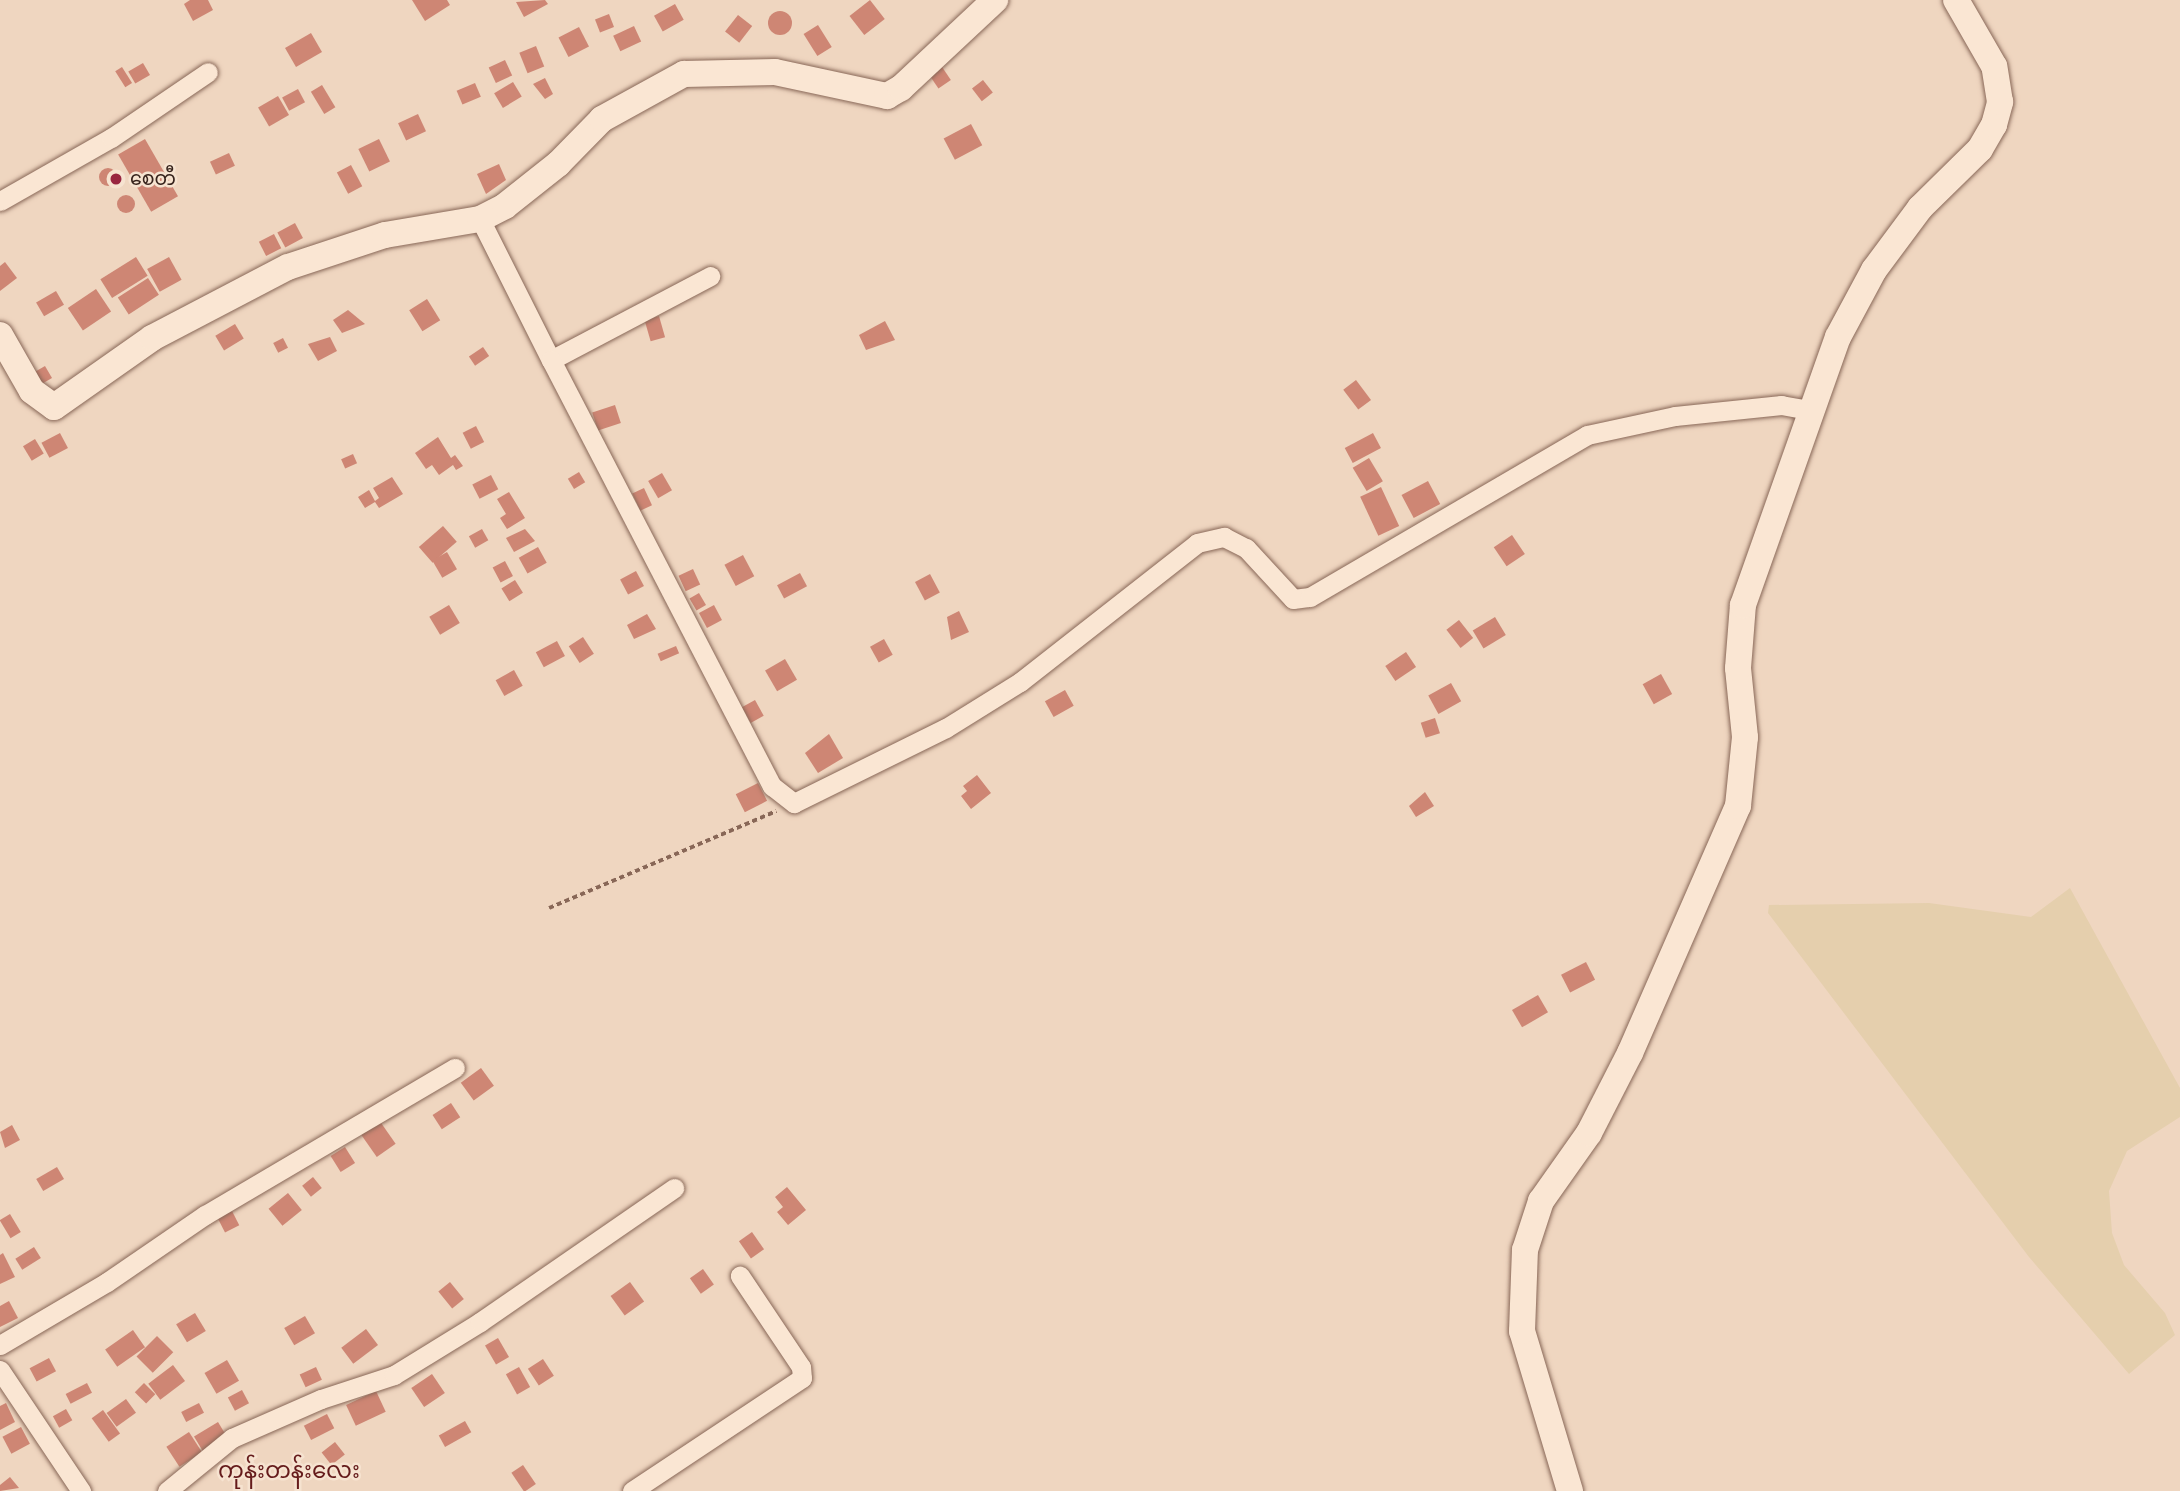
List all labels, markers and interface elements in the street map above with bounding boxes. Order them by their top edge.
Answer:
place label: စေတီ [130,168,176,190]
marker: စေတီ [108,171,124,187]
district label: ကုန်းတန်းလေး [218,1455,360,1483]

